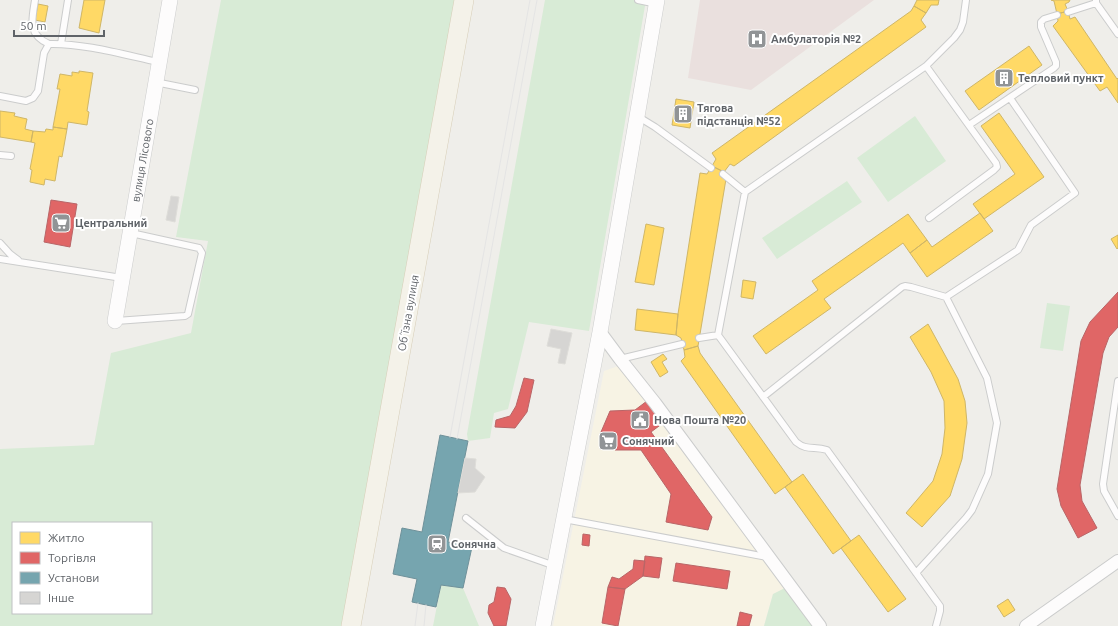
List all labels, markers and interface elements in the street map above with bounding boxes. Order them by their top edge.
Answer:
scale bar [14,12,104,38]
text: 50 m [20,19,47,32]
hospital icon: Амбулаторія №2 [746,28,768,50]
place label: Амбулаторія №2 [771,33,861,45]
building icon: Тепловий пункт [993,67,1015,89]
place label: Тепловий пункт [1018,72,1104,84]
place label: Тягова підстанція №52 [697,102,781,127]
building icon: Тягова підстанція №52 [672,103,694,125]
street label: вулиця Лісового [129,118,156,203]
supermarket icon: Центральний [50,212,72,234]
place label: Центральний [75,217,147,229]
street label: Обʼїзна вулиця [395,274,421,352]
public building icon: Нова Пошта №20 [629,409,651,431]
place label: Нова Пошта №20 [654,414,746,426]
supermarket icon: Сонячний [597,430,619,452]
place label: Сонячний [622,435,674,447]
legend [12,522,152,614]
text: Житло [48,531,85,544]
station icon: Сонячна [426,533,448,555]
place label: Сонячна [451,538,496,550]
text: Торгівля [48,551,96,564]
text: Установи [48,571,99,584]
text: Інше [48,591,74,604]

